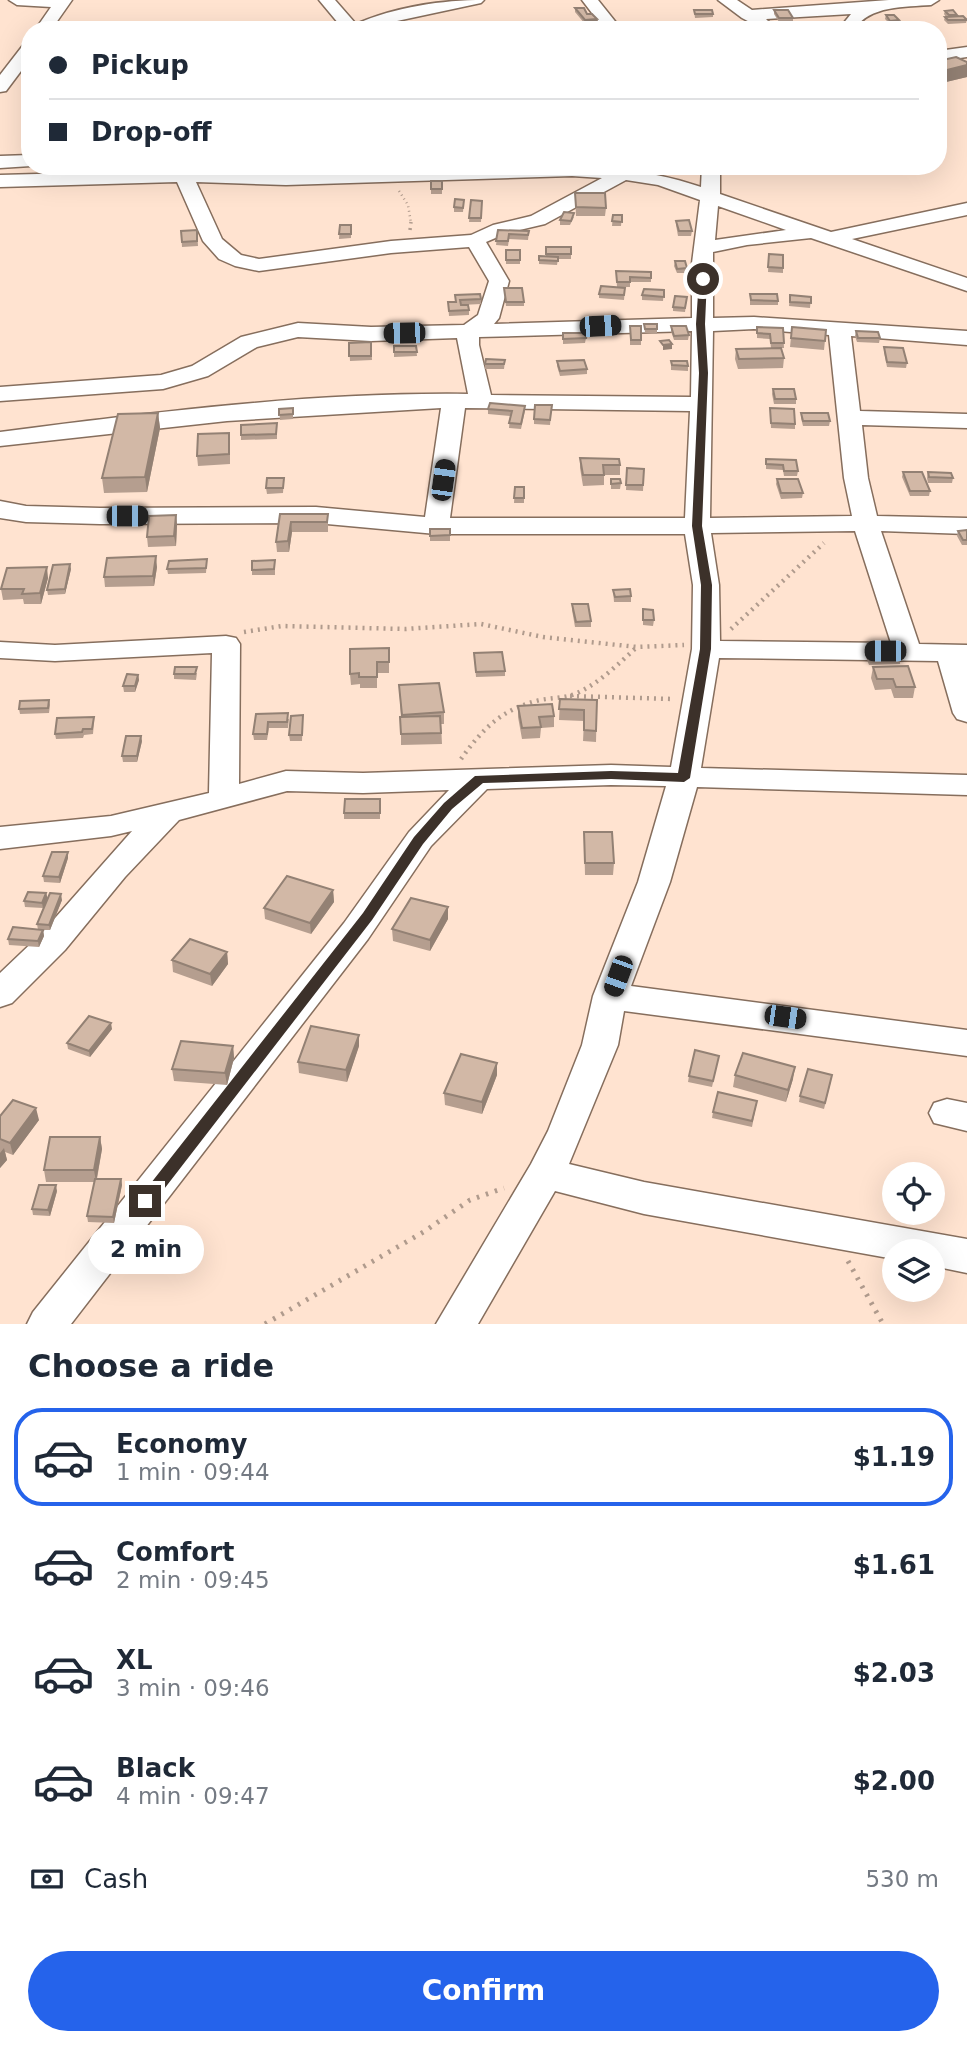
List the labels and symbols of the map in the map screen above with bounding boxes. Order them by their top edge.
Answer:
route start [687,263,719,295]
car [579,314,622,338]
car [383,322,426,344]
car [430,458,457,502]
car [107,506,149,527]
car [865,641,907,662]
car [601,953,636,999]
car [763,1004,808,1030]
route end [129,1185,161,1217]
callout: 2 min [87,1226,203,1274]

